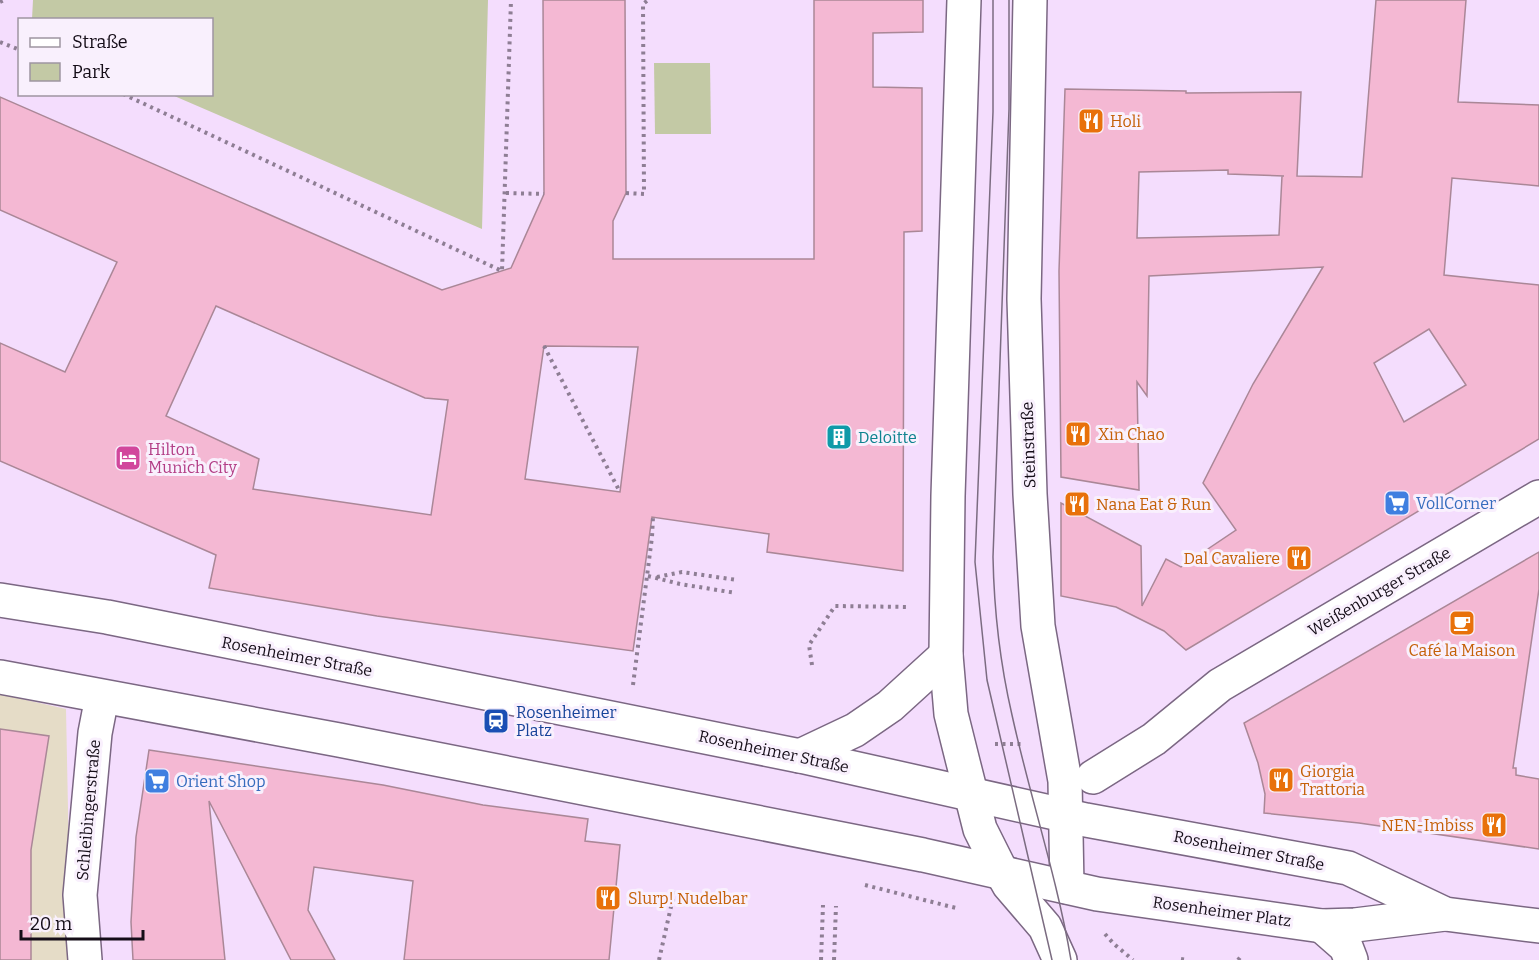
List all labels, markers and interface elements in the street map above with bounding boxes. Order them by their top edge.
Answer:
legend [18,18,213,96]
text: Straße [72,31,128,53]
text: Park [72,61,111,83]
restaurant icon: Holi [1076,106,1106,136]
place label: Holi [1110,112,1141,131]
street label: Steinstraße [1017,401,1040,488]
restaurant icon: Xin Chao [1063,419,1093,449]
building icon: Deloitte [824,422,854,452]
place label: Xin Chao [1098,425,1165,444]
place label: Deloitte [858,428,917,447]
place label: Hilton Munich City [148,440,237,477]
hotel icon: Hilton Munich City [113,443,143,473]
supermarket icon: VollCorner [1382,488,1412,518]
restaurant icon: Nana Eat & Run [1062,489,1092,519]
place label: VollCorner [1416,494,1496,513]
place label: Nana Eat & Run [1096,495,1211,514]
restaurant icon: Dal Cavaliere [1284,543,1314,573]
street label: Weißenburger Straße [1305,543,1454,640]
place label: Dal Cavaliere [1184,549,1280,568]
cafe icon: Café la Maison [1447,608,1477,638]
street label: Rosenheimer Straße [220,633,374,680]
place label: Café la Maison [1409,641,1515,660]
place label: Rosenheimer Platz [516,703,616,740]
station icon: Rosenheimer Platz [481,706,511,736]
street label: Rosenheimer Straße [697,726,851,777]
street label: Schleibingerstraße [73,739,104,881]
place label: Giorgia Trattoria [1300,762,1365,799]
restaurant icon: Giorgia Trattoria [1266,765,1296,795]
supermarket icon: Orient Shop [142,766,172,796]
place label: Orient Shop [176,772,265,791]
restaurant icon: NEN-Imbiss [1479,810,1509,840]
place label: NEN-Imbiss [1381,816,1474,835]
street label: Rosenheimer Straße [1172,827,1326,874]
restaurant icon: Slurp! Nudelbar [593,883,623,913]
place label: Slurp! Nudelbar [628,889,748,908]
street label: Rosenheimer Platz [1151,892,1293,931]
scale bar [21,903,142,941]
text: 20 m [30,913,72,935]

